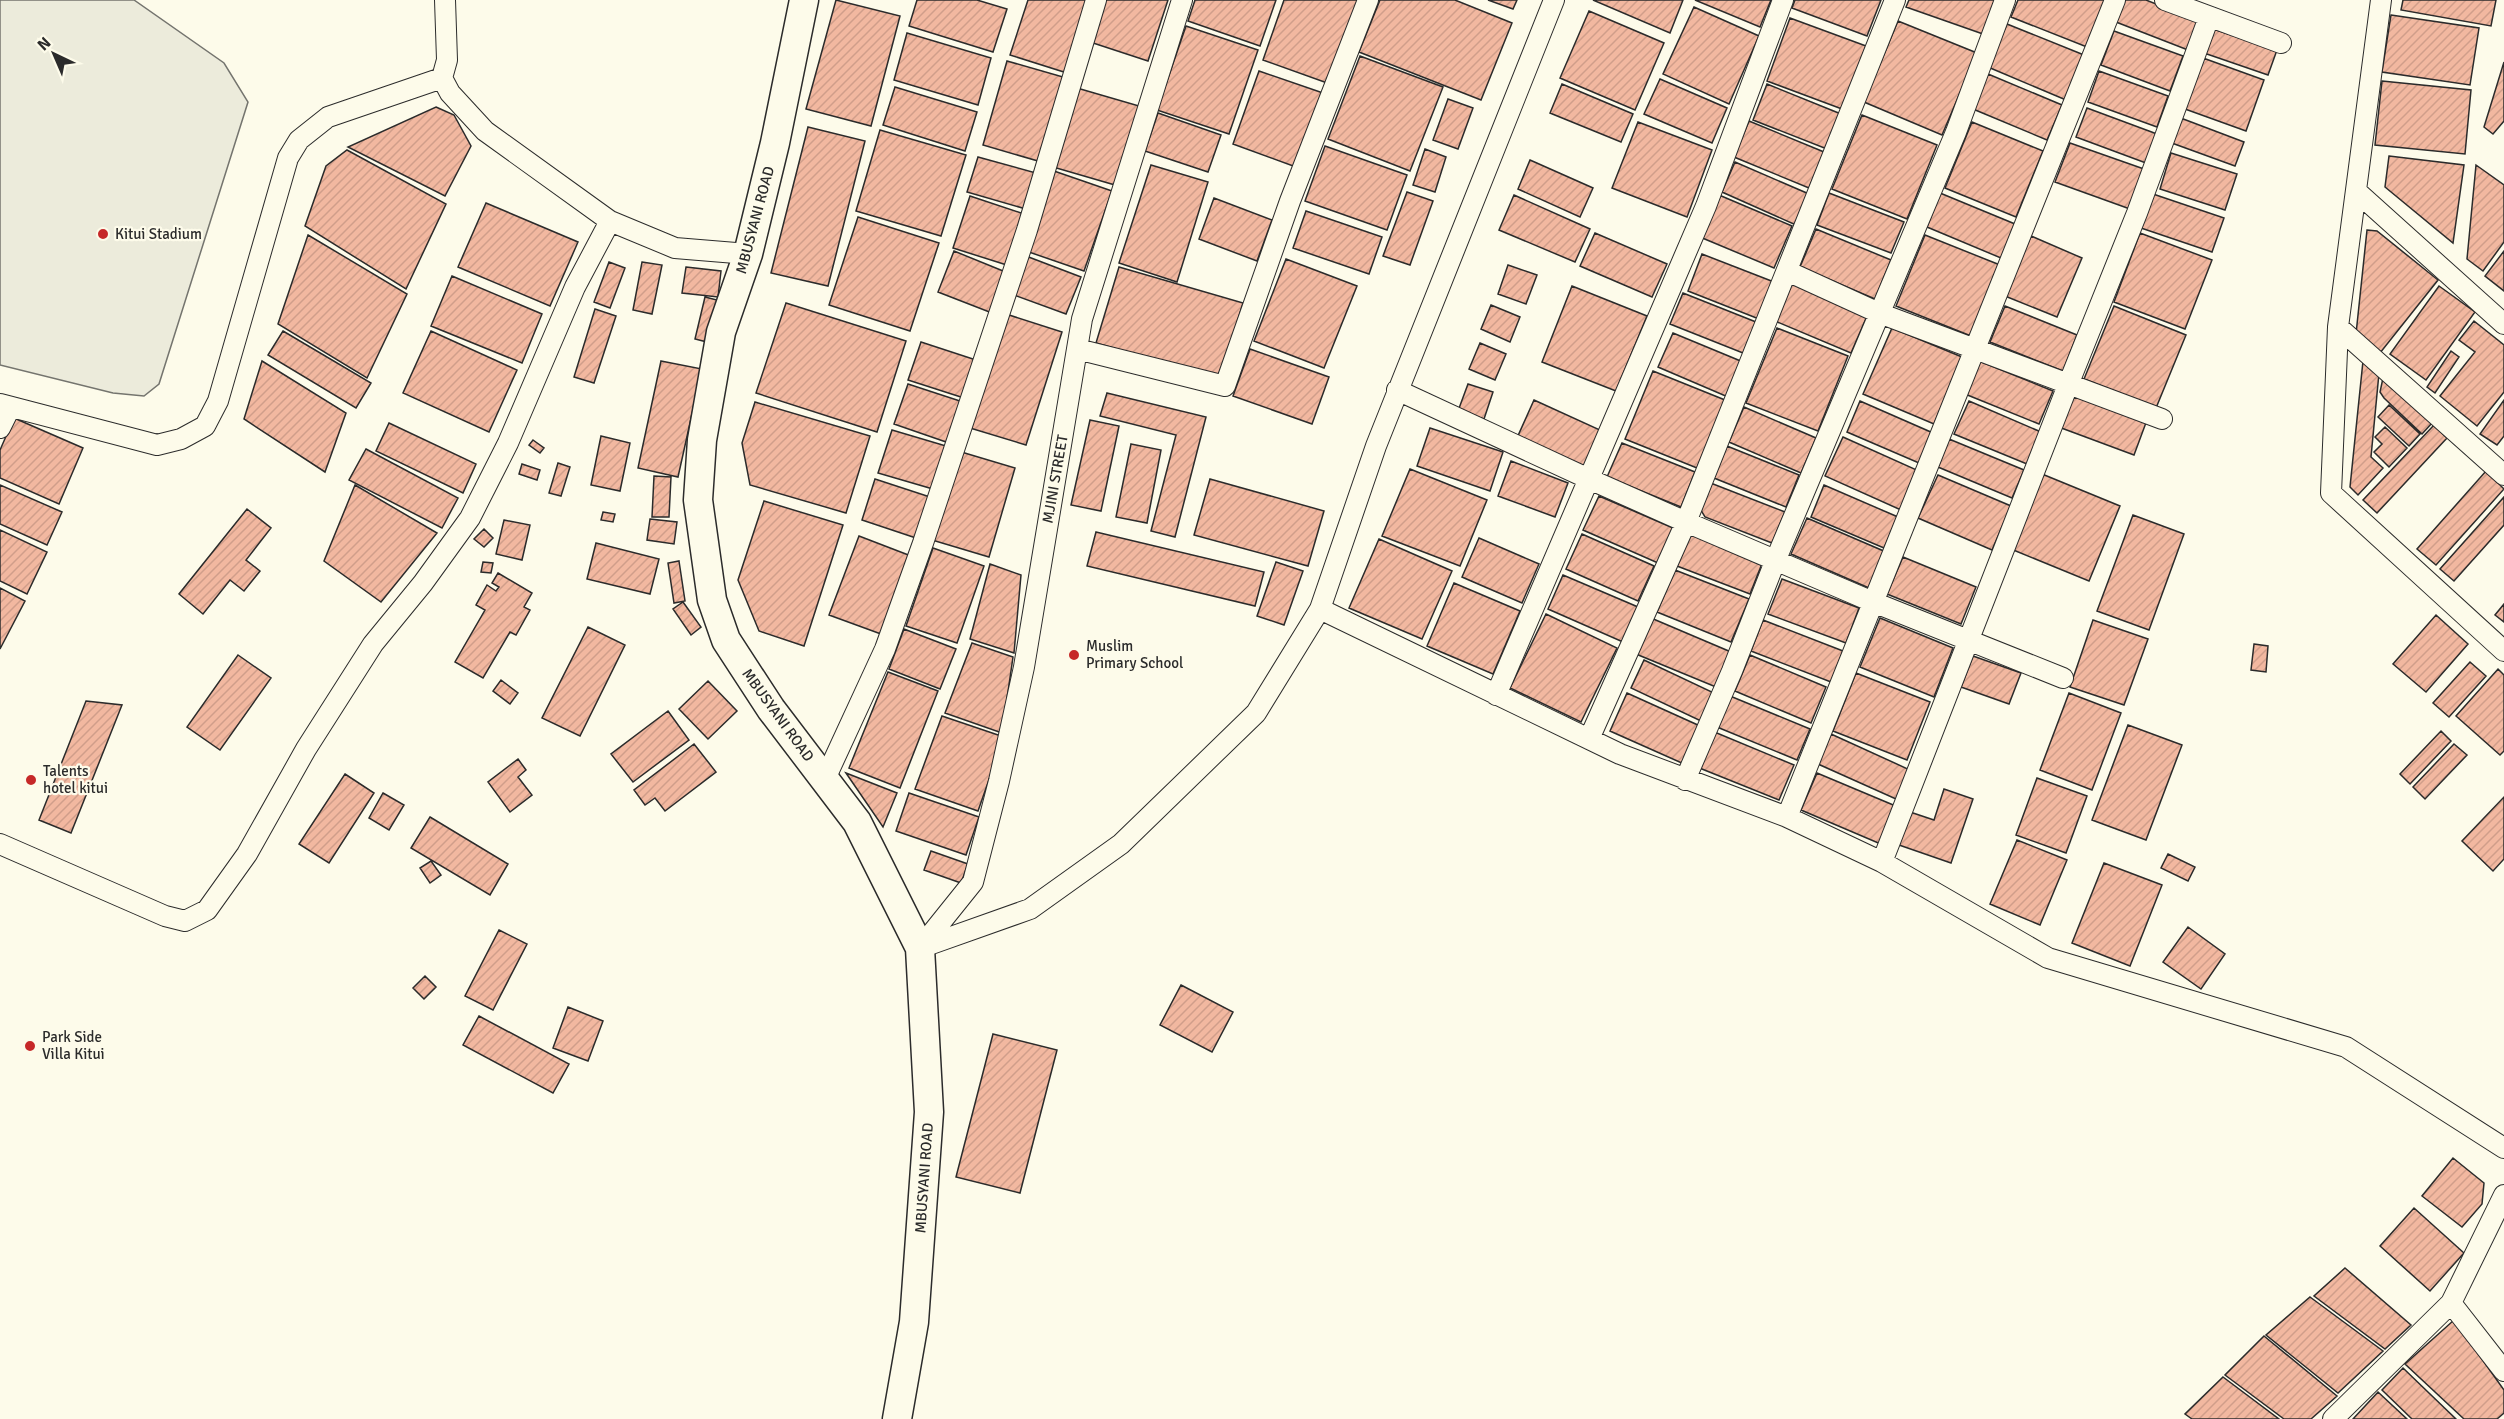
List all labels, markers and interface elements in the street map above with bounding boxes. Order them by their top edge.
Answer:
north arrow [24,24,84,84]
text: N [33,33,55,55]
street label: MBUSYANI ROAD [732,164,778,276]
place label: Kitui Stadium [115,225,202,243]
marker: Kitui Stadium [96,227,110,241]
street label: MJINI STREET [1038,433,1072,525]
place label: Muslim Primary School [1086,637,1183,672]
marker: Muslim Primary School [1067,648,1081,662]
street label: MBUSYANI ROAD [738,665,818,765]
place label: Talents hotel kitui [43,762,108,797]
marker: Talents hotel kitui [24,773,38,787]
place label: Park Side Villa Kitui [42,1028,105,1063]
marker: Park Side Villa Kitui [23,1039,37,1053]
street label: MBUSYANI ROAD [911,1122,937,1234]

